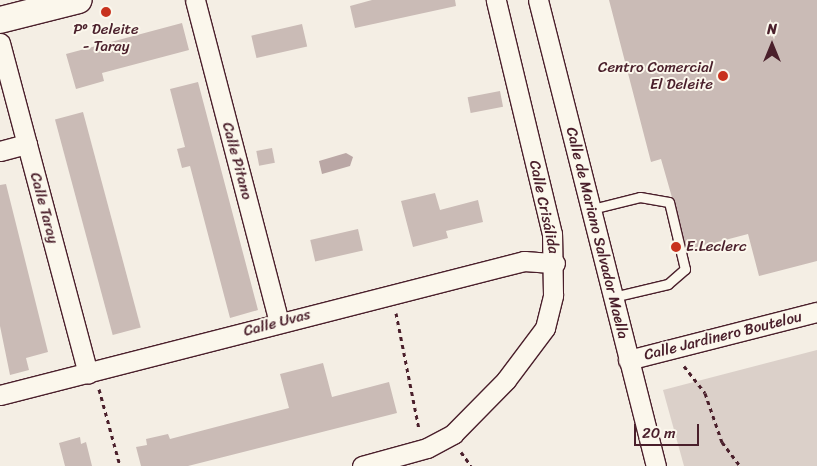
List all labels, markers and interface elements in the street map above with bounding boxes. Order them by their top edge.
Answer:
marker: Pº Deleite - Taray [100,6,112,18]
text: N [767,17,777,42]
place label: Pº Deleite - Taray [73,20,139,55]
north arrow [747,20,797,70]
place label: Centro Comercial El Deleite [598,58,713,93]
marker: Centro Comercial El Deleite [717,70,729,82]
street label: Calle Pitano [218,120,256,202]
street label: Calle de Mariano Salvador Maella [562,125,632,341]
street label: Calle Crisálida [525,159,563,255]
street label: Calle Taray [26,170,62,246]
place label: E.Leclerc [686,238,747,256]
marker: E.Leclerc [670,241,682,253]
street label: Calle Uvas [242,305,312,341]
street label: Calle Jardinero Boutelou [642,308,804,364]
scale bar [637,414,702,446]
text: 20 m [642,420,676,446]

